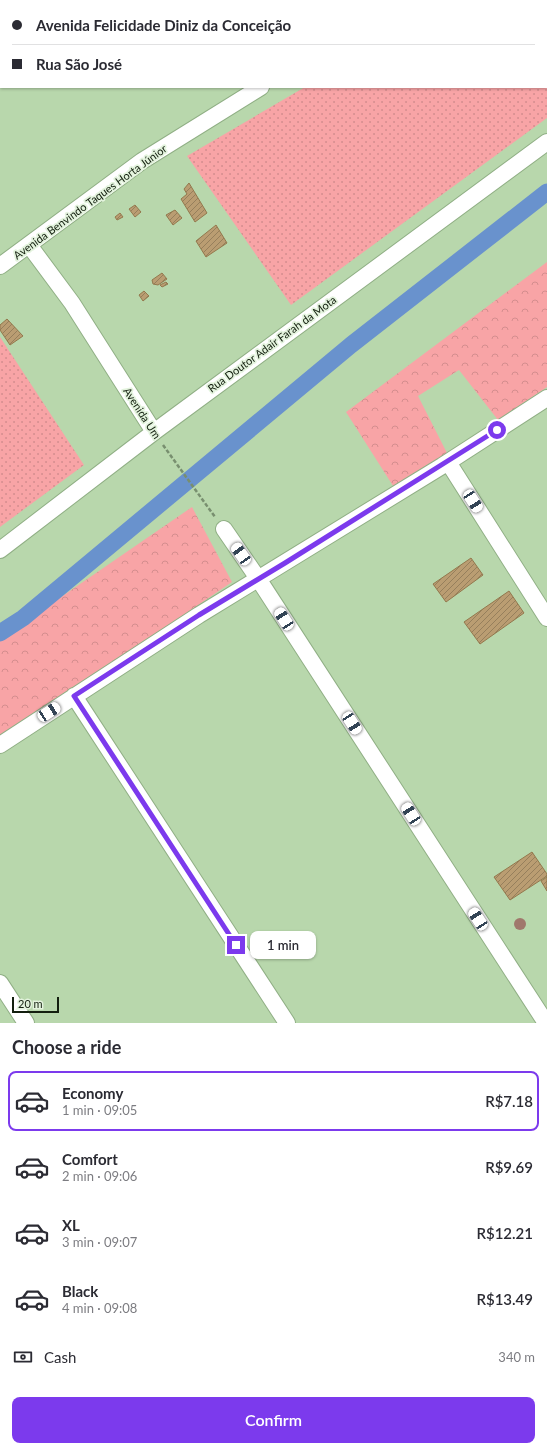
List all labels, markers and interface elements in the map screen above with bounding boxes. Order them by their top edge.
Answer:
text: Avenida Felicidade Diniz da Conceição [36,16,291,34]
text: Rua São José [36,55,122,73]
street label: Avenida Benvindo Taques Horta Júnior [11,142,169,262]
street label: Rua Doutor Adair Farah da Mota [205,293,338,395]
street label: Avenida Um [121,385,164,441]
route start [488,421,506,439]
car [461,488,485,514]
car [229,541,253,567]
car [272,606,296,632]
car [36,700,62,724]
car [340,710,364,736]
car [399,801,423,827]
car [466,906,490,932]
callout: 1 min [250,931,316,959]
route end [227,936,245,954]
text: 1 min [267,937,299,953]
scale bar [12,995,59,1014]
text: 20 m [18,997,43,1010]
text: Choose a ride [12,1036,121,1058]
icon: car [14,1083,50,1119]
text: Economy [62,1084,123,1102]
text: R$7.18 [485,1092,533,1110]
text: 1 min · 09:05 [62,1102,137,1118]
icon: car [14,1149,50,1185]
text: Comfort [62,1150,118,1168]
text: R$9.69 [485,1158,533,1176]
text: 2 min · 09:06 [62,1168,137,1184]
icon: car [14,1215,50,1251]
text: XL [62,1216,80,1234]
text: R$12.21 [476,1224,533,1242]
text: 3 min · 09:07 [62,1234,137,1250]
icon: car [14,1281,50,1317]
text: Black [62,1282,98,1300]
text: R$13.49 [476,1290,533,1308]
text: 4 min · 09:08 [62,1300,137,1316]
icon: cash [12,1346,34,1368]
text: Cash [44,1348,76,1366]
text: 340 m [498,1349,535,1365]
button: Confirm [12,1397,535,1443]

